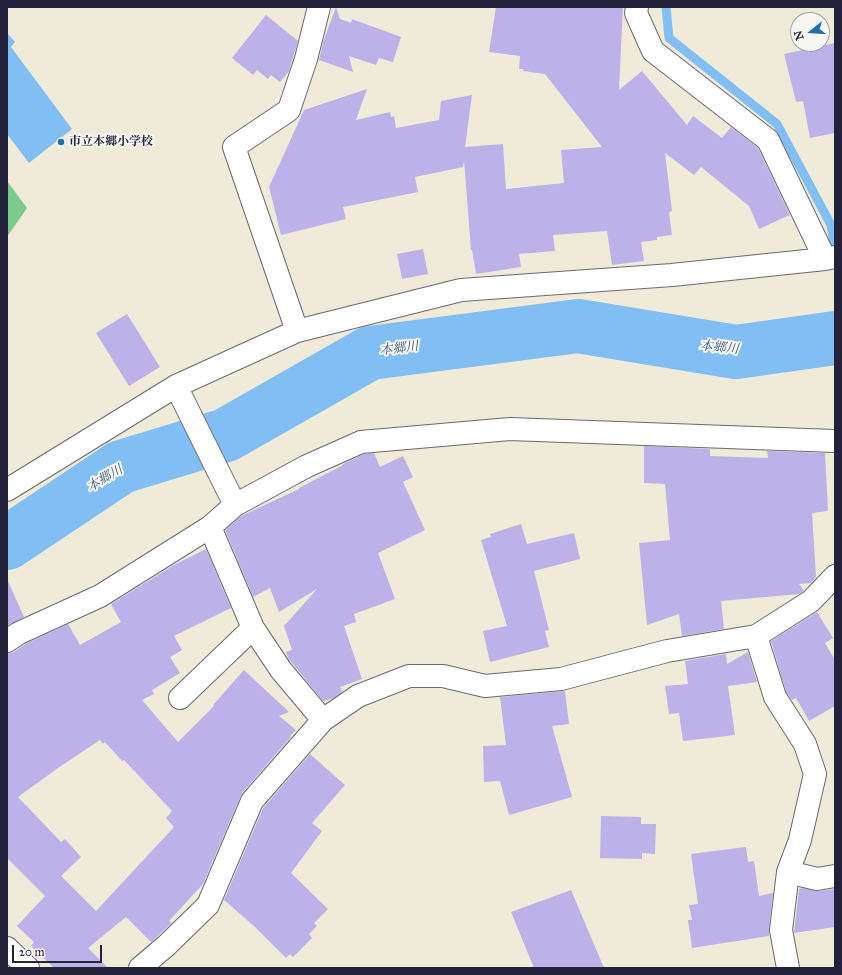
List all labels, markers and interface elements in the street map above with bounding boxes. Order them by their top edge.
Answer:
north arrow [790,12,830,52]
text: N [791,29,807,42]
place label: 市立本郷小学校 [69,135,153,149]
marker: 市立本郷小学校 [56,137,66,147]
water label: 本郷川 [699,338,739,358]
water label: 本郷川 [379,339,419,359]
water label: 本郷川 [84,462,126,496]
scale bar [14,937,104,963]
text: 20 m [19,945,45,959]

